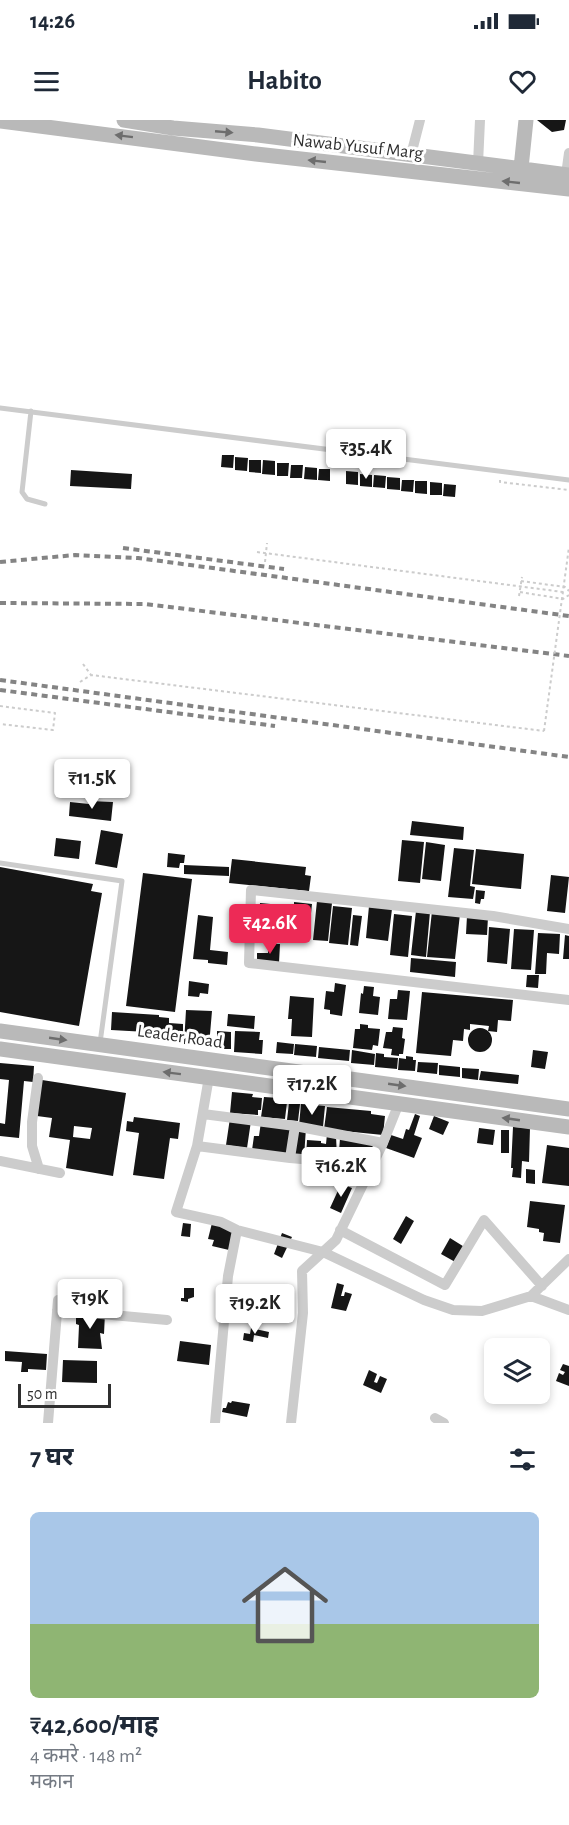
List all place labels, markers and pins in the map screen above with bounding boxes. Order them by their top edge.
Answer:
pin: ₹35.4K [317,429,415,480]
pin: ₹11.5K [43,759,141,810]
pin: ₹42.6K [221,904,319,955]
pin: ₹17.2K [263,1065,361,1116]
pin: ₹16.2K [292,1147,390,1198]
pin: ₹19K [54,1279,126,1330]
pin: ₹19.2K [206,1284,304,1335]

